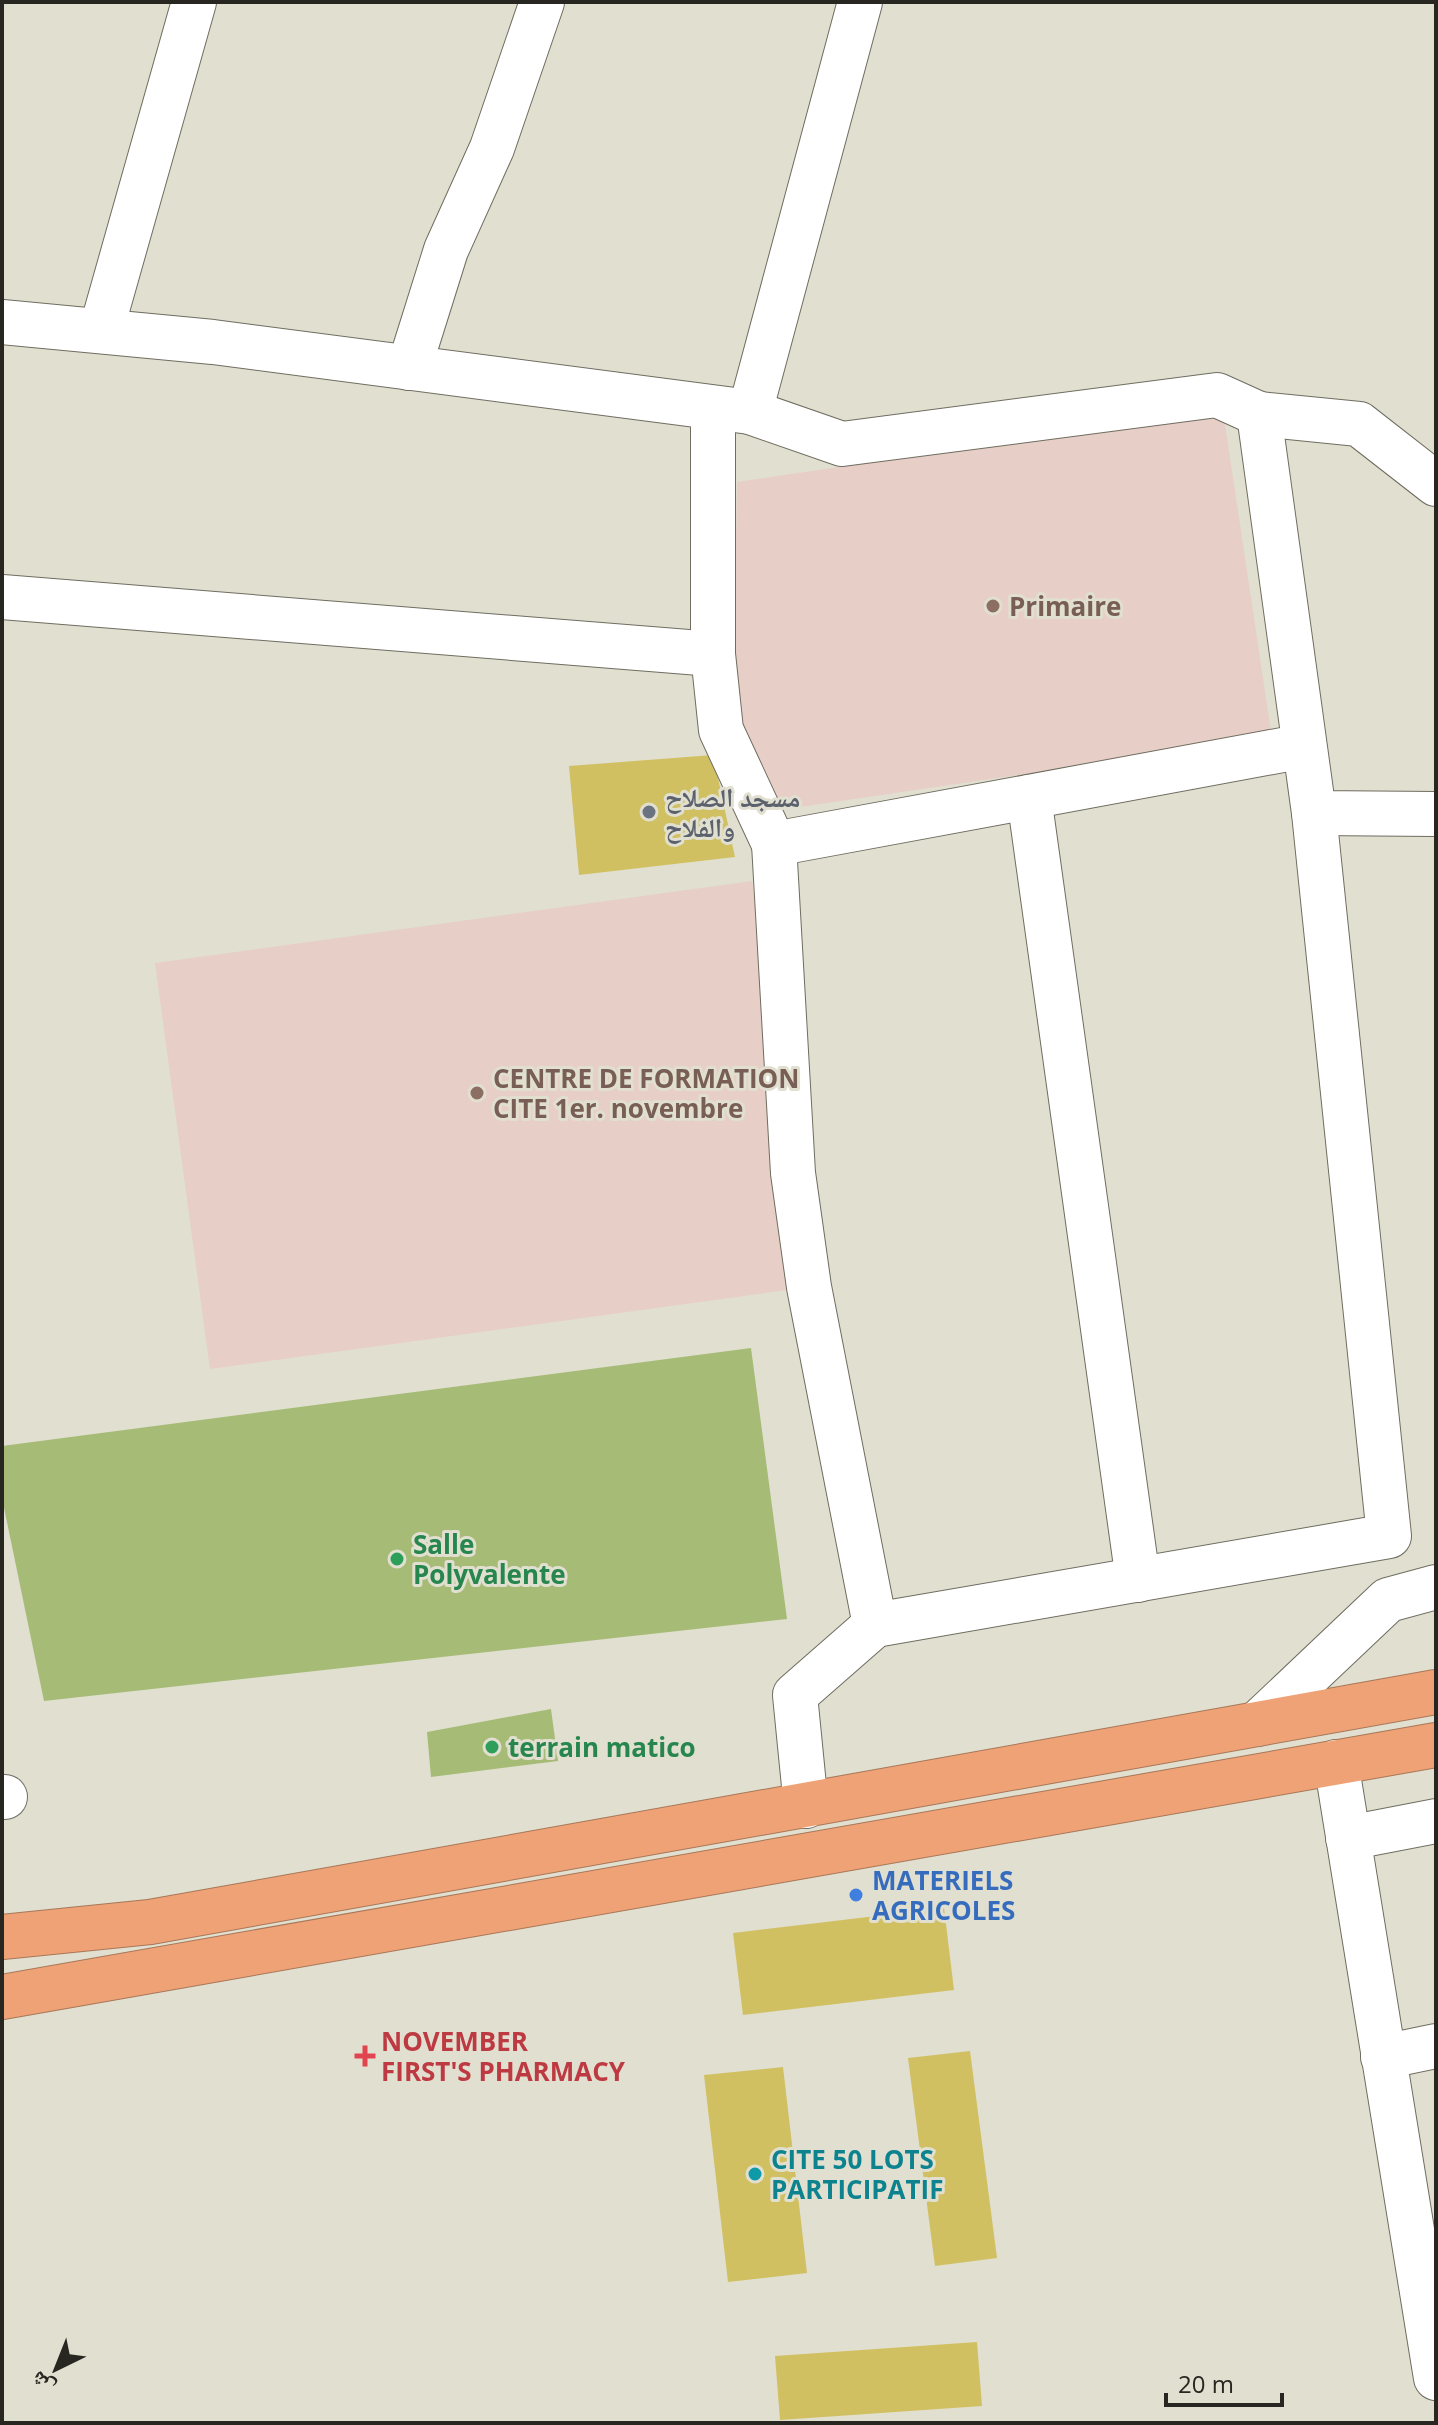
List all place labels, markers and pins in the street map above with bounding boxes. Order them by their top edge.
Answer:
place label: Primaire [1009,588,1121,624]
marker: Primaire [984,597,1002,615]
place label: مسجد الصلاح والفلاح [665,779,800,845]
marker: مسجد الصلاح والفلاح [640,803,658,821]
place label: CENTRE DE FORMATION CITE 1er. novembre [493,1060,799,1126]
marker: CENTRE DE FORMATION CITE 1er. novembre [468,1084,486,1102]
place label: Salle Polyvalente [413,1526,566,1592]
marker: Salle Polyvalente [388,1550,406,1568]
place label: terrain matico [508,1729,696,1765]
marker: terrain matico [483,1738,501,1756]
place label: MATERIELS AGRICOLES [872,1862,1015,1928]
marker: MATERIELS AGRICOLES [847,1886,865,1904]
place label: NOVEMBER FIRST'S PHARMACY [381,2023,626,2089]
marker: NOVEMBER FIRST'S PHARMACY [356,2047,374,2065]
place label: CITE 50 LOTS PARTICIPATIF [771,2141,943,2207]
marker: CITE 50 LOTS PARTICIPATIF [746,2165,764,2183]

